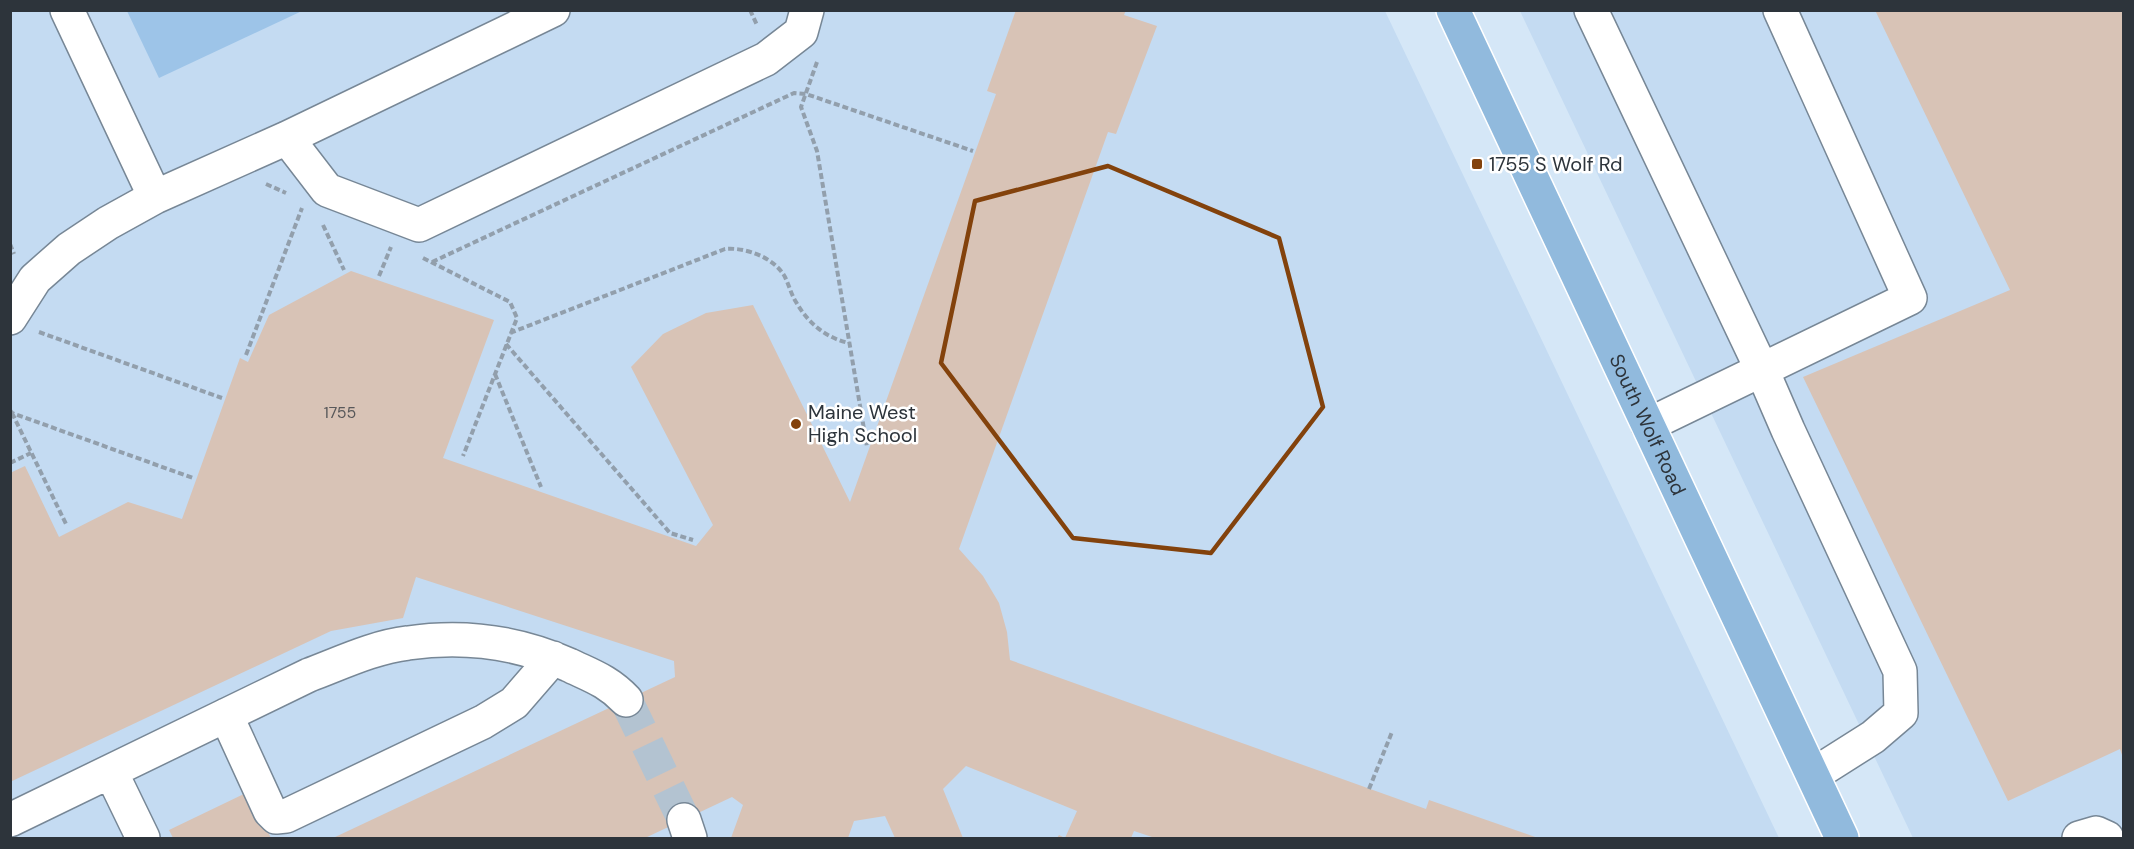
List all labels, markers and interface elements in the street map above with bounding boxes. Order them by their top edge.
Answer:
place label: 1755 S Wolf Rd [1489,151,1623,177]
marker: 1755 S Wolf Rd [1470,157,1484,171]
street label: South Wolf Road [1603,350,1692,499]
place label: Maine West High School [808,399,917,448]
house number: 1755 [324,402,356,423]
marker: Maine West High School [789,417,803,431]

